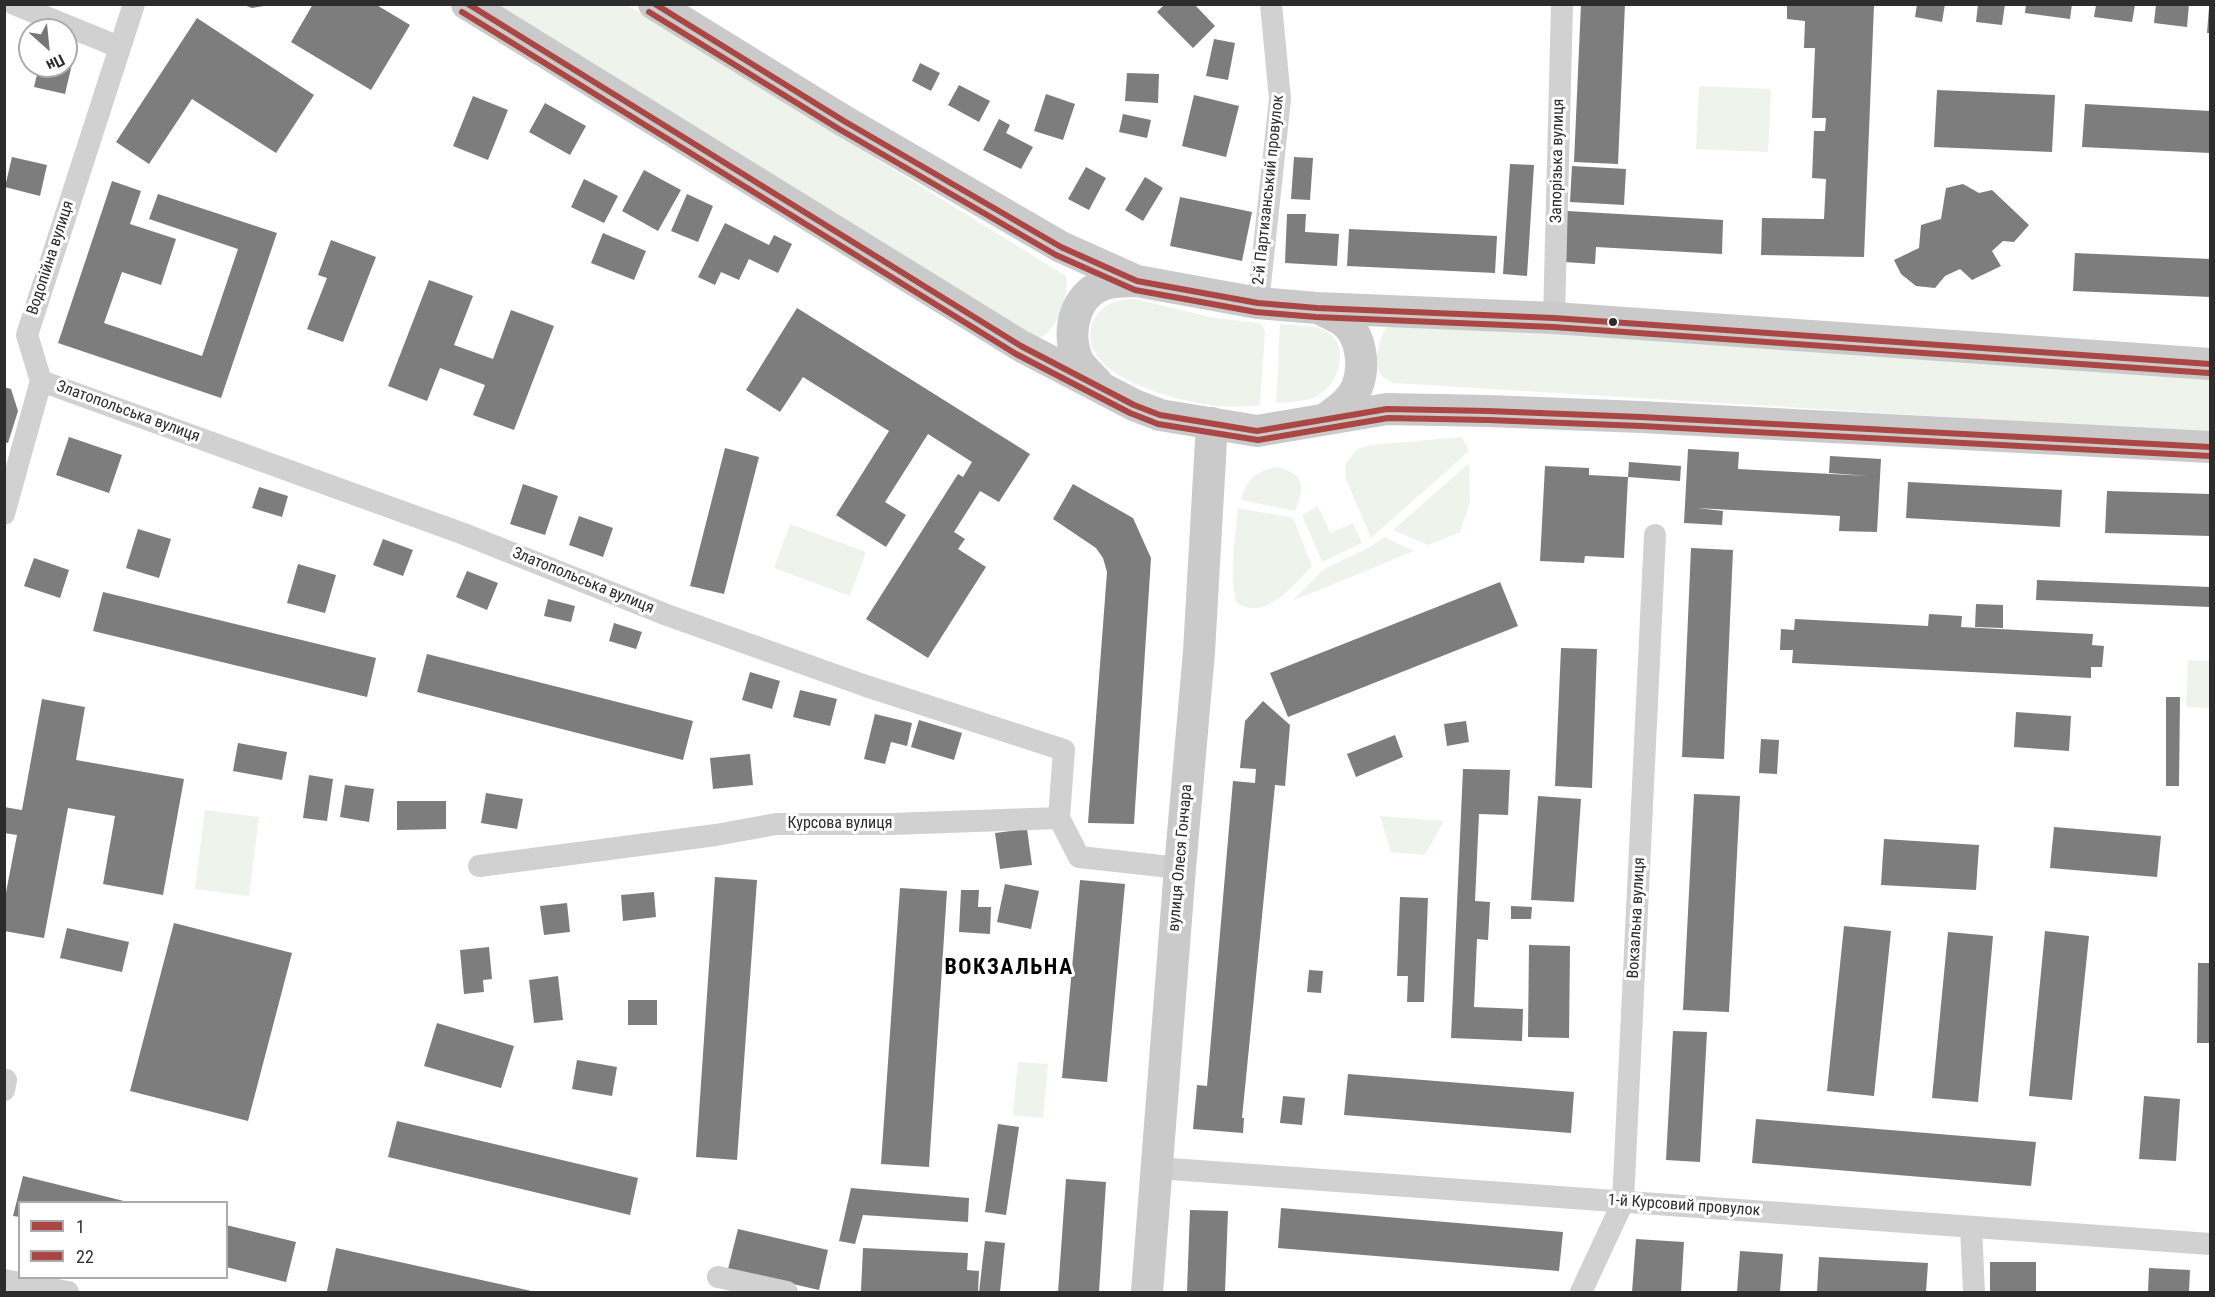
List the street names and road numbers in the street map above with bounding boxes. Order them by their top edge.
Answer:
street label: 2-й Партизанський провулок [1249,94,1289,286]
street label: Запорізька вулиця [1547,99,1569,223]
street label: Водопійна вулиця [23,198,79,318]
street label: Златопольська вулиця [54,377,202,447]
street label: Златопольська вулиця [509,544,657,618]
street label: вулиця Олеся Гончара [1165,783,1197,933]
street label: Курсова вулиця [788,814,892,834]
street label: Вокзальна вулиця [1624,857,1650,979]
street label: 1-й Курсовий провулок [1607,1191,1761,1221]

